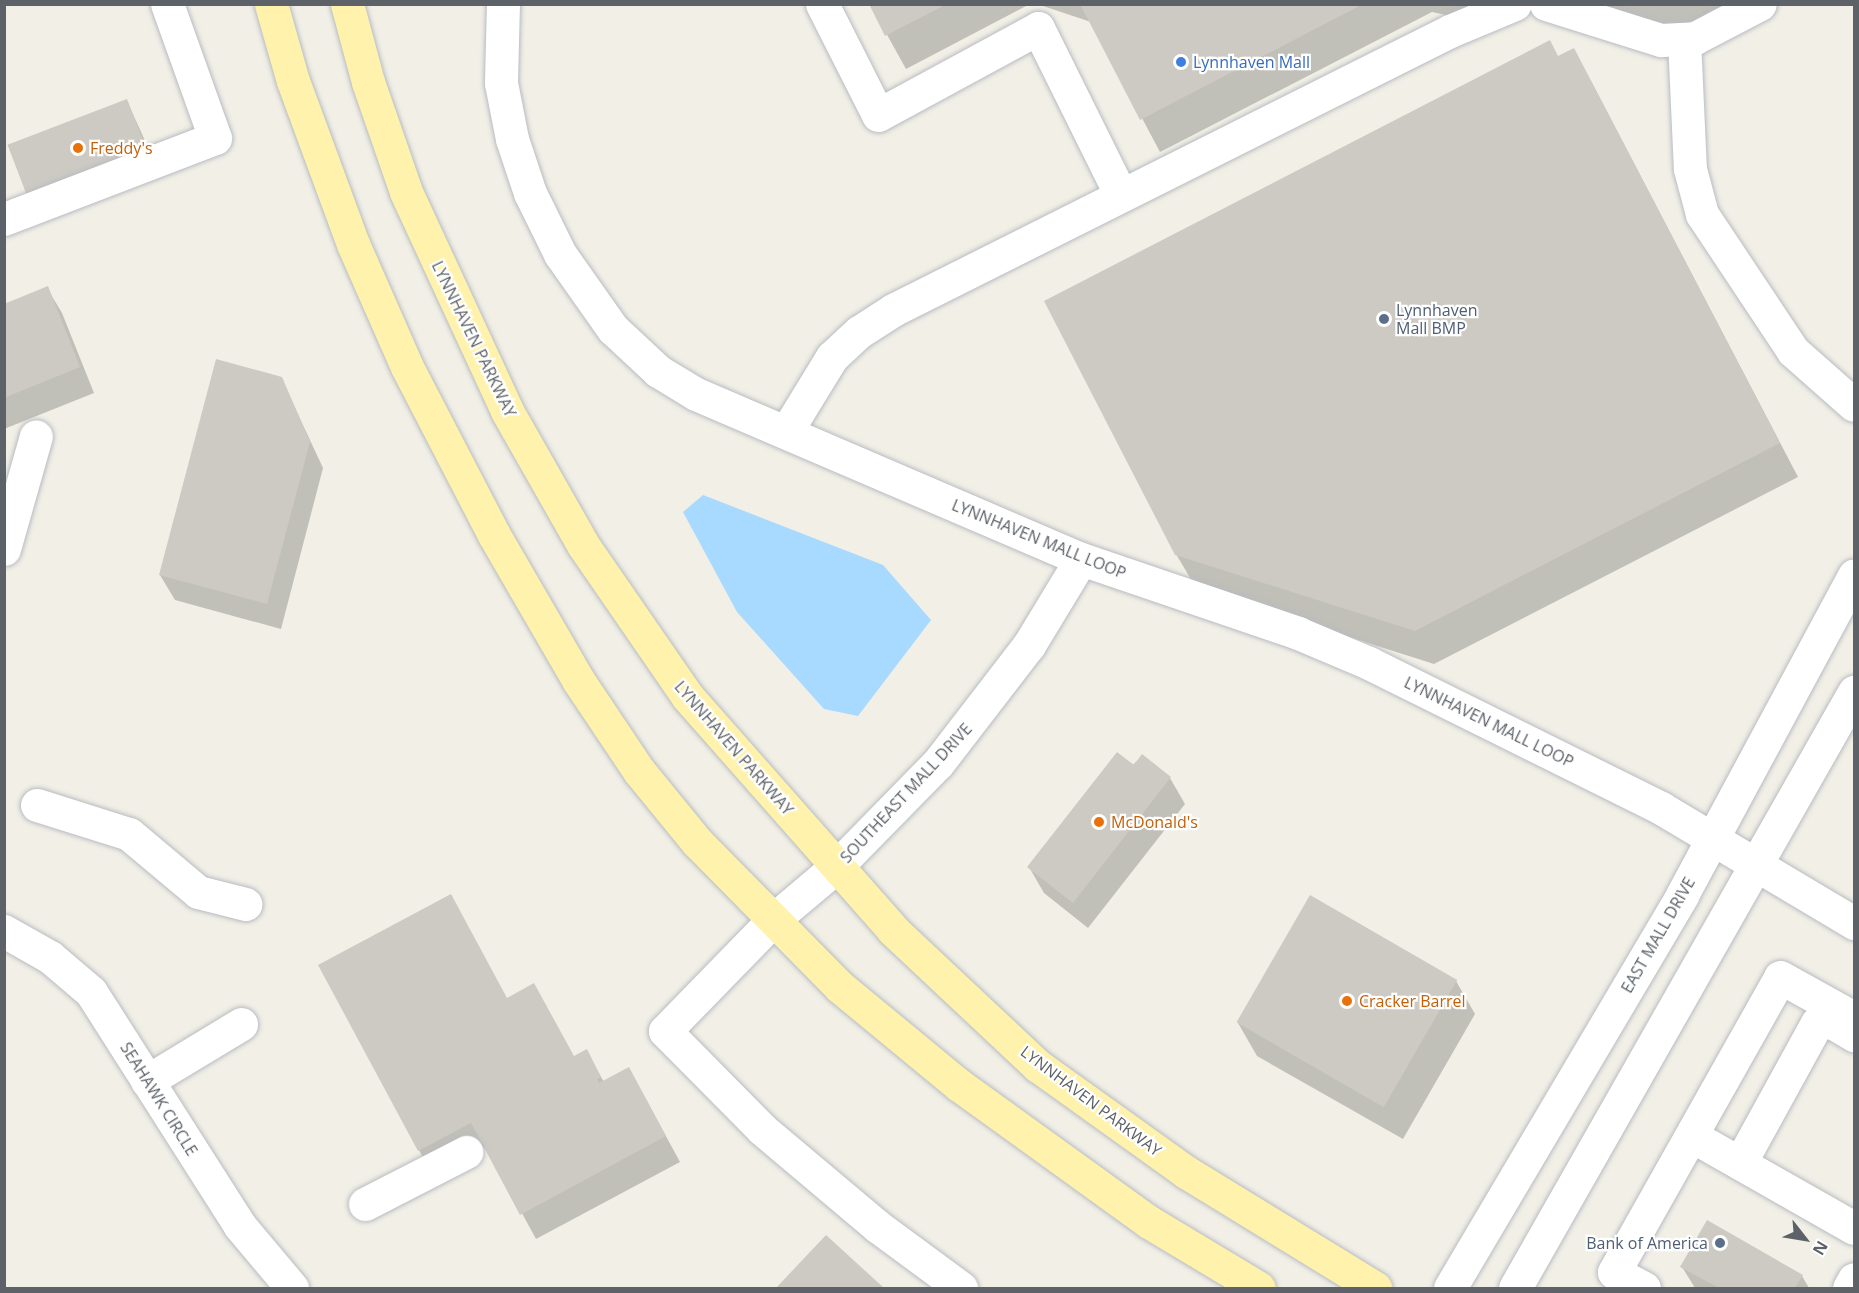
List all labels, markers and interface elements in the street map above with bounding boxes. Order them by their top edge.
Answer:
place label: Lynnhaven Mall [1193,52,1310,72]
marker: Lynnhaven Mall [1174,55,1188,69]
place label: Freddy's [90,138,153,158]
marker: Freddy's [71,141,85,155]
street label: LYNNHAVEN PARKWAY [428,258,520,420]
place label: Lynnhaven Mall BMP [1396,300,1477,338]
marker: Lynnhaven Mall BMP [1377,312,1391,326]
street label: LYNNHAVEN MALL LOOP [949,495,1129,583]
street label: LYNNHAVEN MALL LOOP [1401,673,1577,771]
street label: LYNNHAVEN PARKWAY [671,677,797,819]
street label: SOUTHEAST MALL DRIVE [836,719,976,867]
place label: McDonald's [1111,812,1198,832]
marker: McDonald's [1092,815,1106,829]
street label: EAST MALL DRIVE [1617,874,1699,996]
place label: Cracker Barrel [1359,991,1466,1011]
marker: Cracker Barrel [1340,994,1354,1008]
street label: SEAHAWK CIRCLE [116,1039,202,1159]
street label: LYNNHAVEN PARKWAY [1017,1042,1165,1160]
north arrow [1775,1209,1835,1269]
place label: Bank of America [1586,1233,1708,1253]
marker: Bank of America [1713,1236,1727,1250]
text: N [1808,1237,1833,1260]

